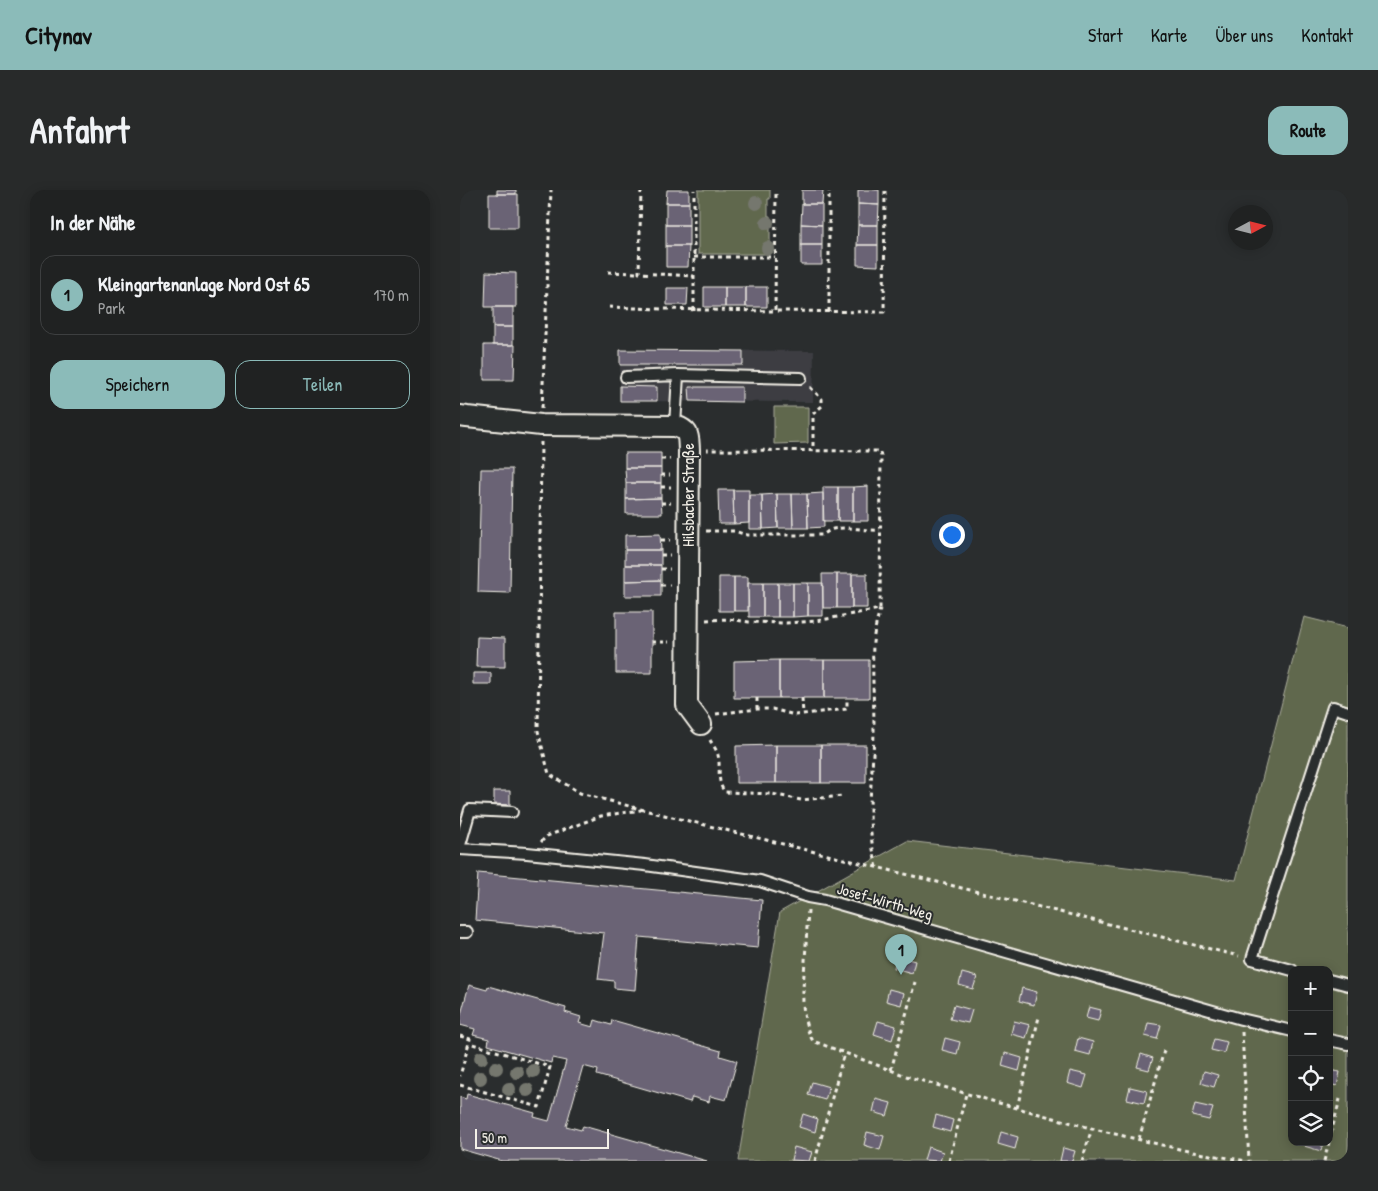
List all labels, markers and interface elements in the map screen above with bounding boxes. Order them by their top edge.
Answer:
text: Citynav [25,19,92,51]
text: Start [1088,23,1123,48]
text: Karte [1151,23,1187,48]
text: Über uns [1215,23,1273,48]
text: Kontakt [1301,23,1353,48]
button: Route [1268,106,1348,155]
text: Anfahrt [30,107,129,154]
north arrow [1228,205,1273,250]
text: In der Nähe [50,208,135,237]
text: Kleingartenanlage Nord Ost 65 [98,271,310,297]
text: 1 [64,284,70,306]
text: 170 m [374,284,409,306]
text: Park [98,297,125,319]
button: Speichern [50,360,225,409]
button: Teilen [235,360,410,409]
street label: Hilsbacher Straße [677,443,699,547]
your location [939,522,965,548]
street label: Josef-Wirth-Weg [835,877,935,925]
pin: 1 [885,934,917,975]
map controls [1288,966,1333,1146]
button: + [1288,966,1333,1011]
button: − [1288,1011,1333,1056]
button: locate [1288,1056,1333,1101]
button: layers [1288,1101,1333,1146]
scale bar [475,1126,609,1149]
text: 50 m [482,1128,507,1147]

